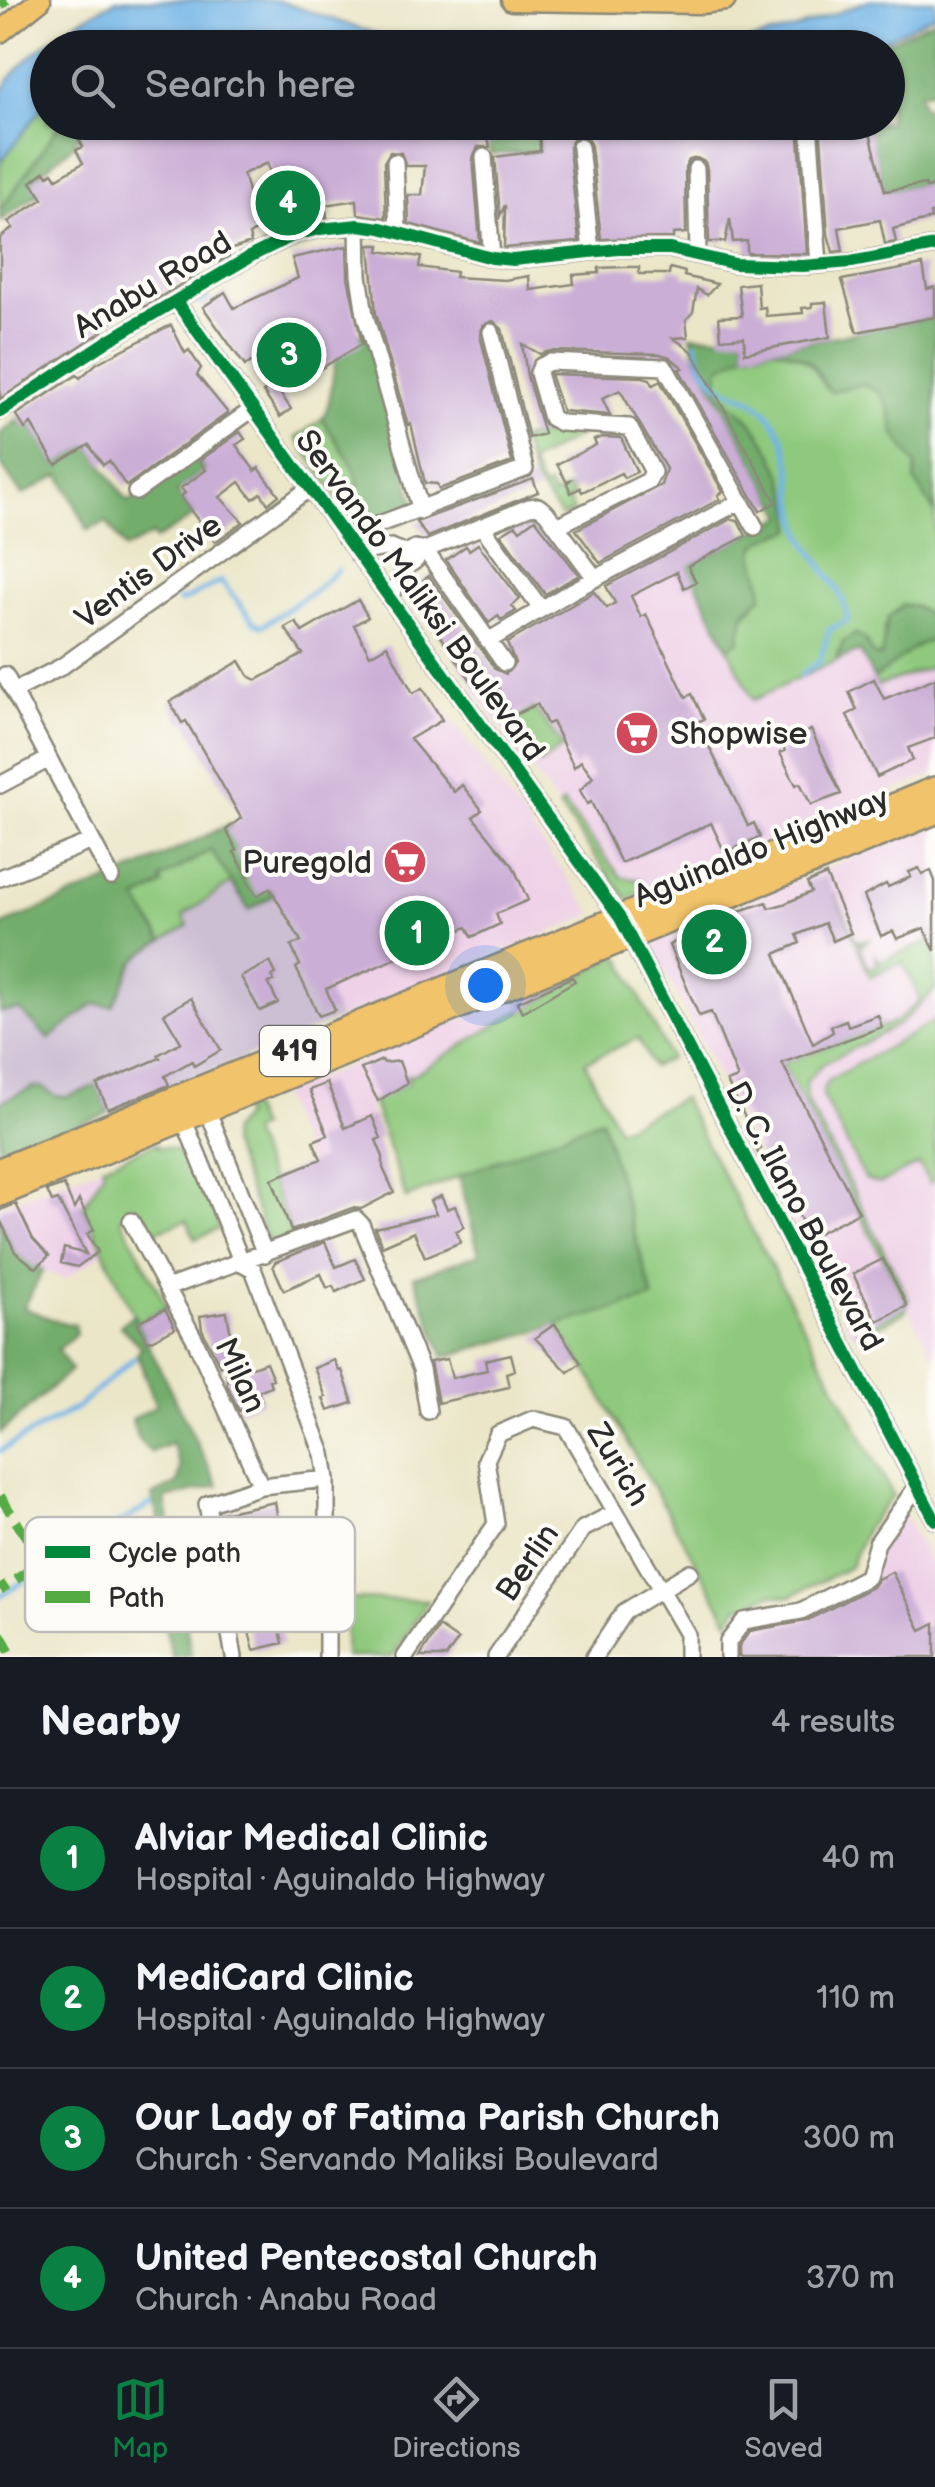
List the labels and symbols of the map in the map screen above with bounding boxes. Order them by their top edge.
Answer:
pin: 4 [256,166,320,240]
street label: Anabu Road [67,223,239,348]
pin: 3 [256,318,322,392]
street label: Servando Maliksi Boulevard [286,423,553,769]
street label: Ventis Drive [68,506,230,638]
supermarket icon: Shopwise [614,710,660,756]
place label: Shopwise [670,715,807,754]
street label: Aguinaldo Highway [628,779,895,917]
supermarket icon: Puregold [382,839,428,885]
place label: Puregold [242,844,372,883]
pin: 1 [384,896,450,970]
pin: 2 [682,904,746,980]
your location [460,960,511,1011]
road number: 419 [260,1026,330,1076]
street label: D. C. Ilano Boulevard [716,1076,891,1358]
street label: Milan [205,1332,274,1419]
street label: Zurich [577,1415,658,1514]
legend [25,1517,355,1632]
street label: Berlin [488,1517,568,1609]
text: Cycle path [108,1537,241,1570]
text: Path [108,1582,164,1615]

